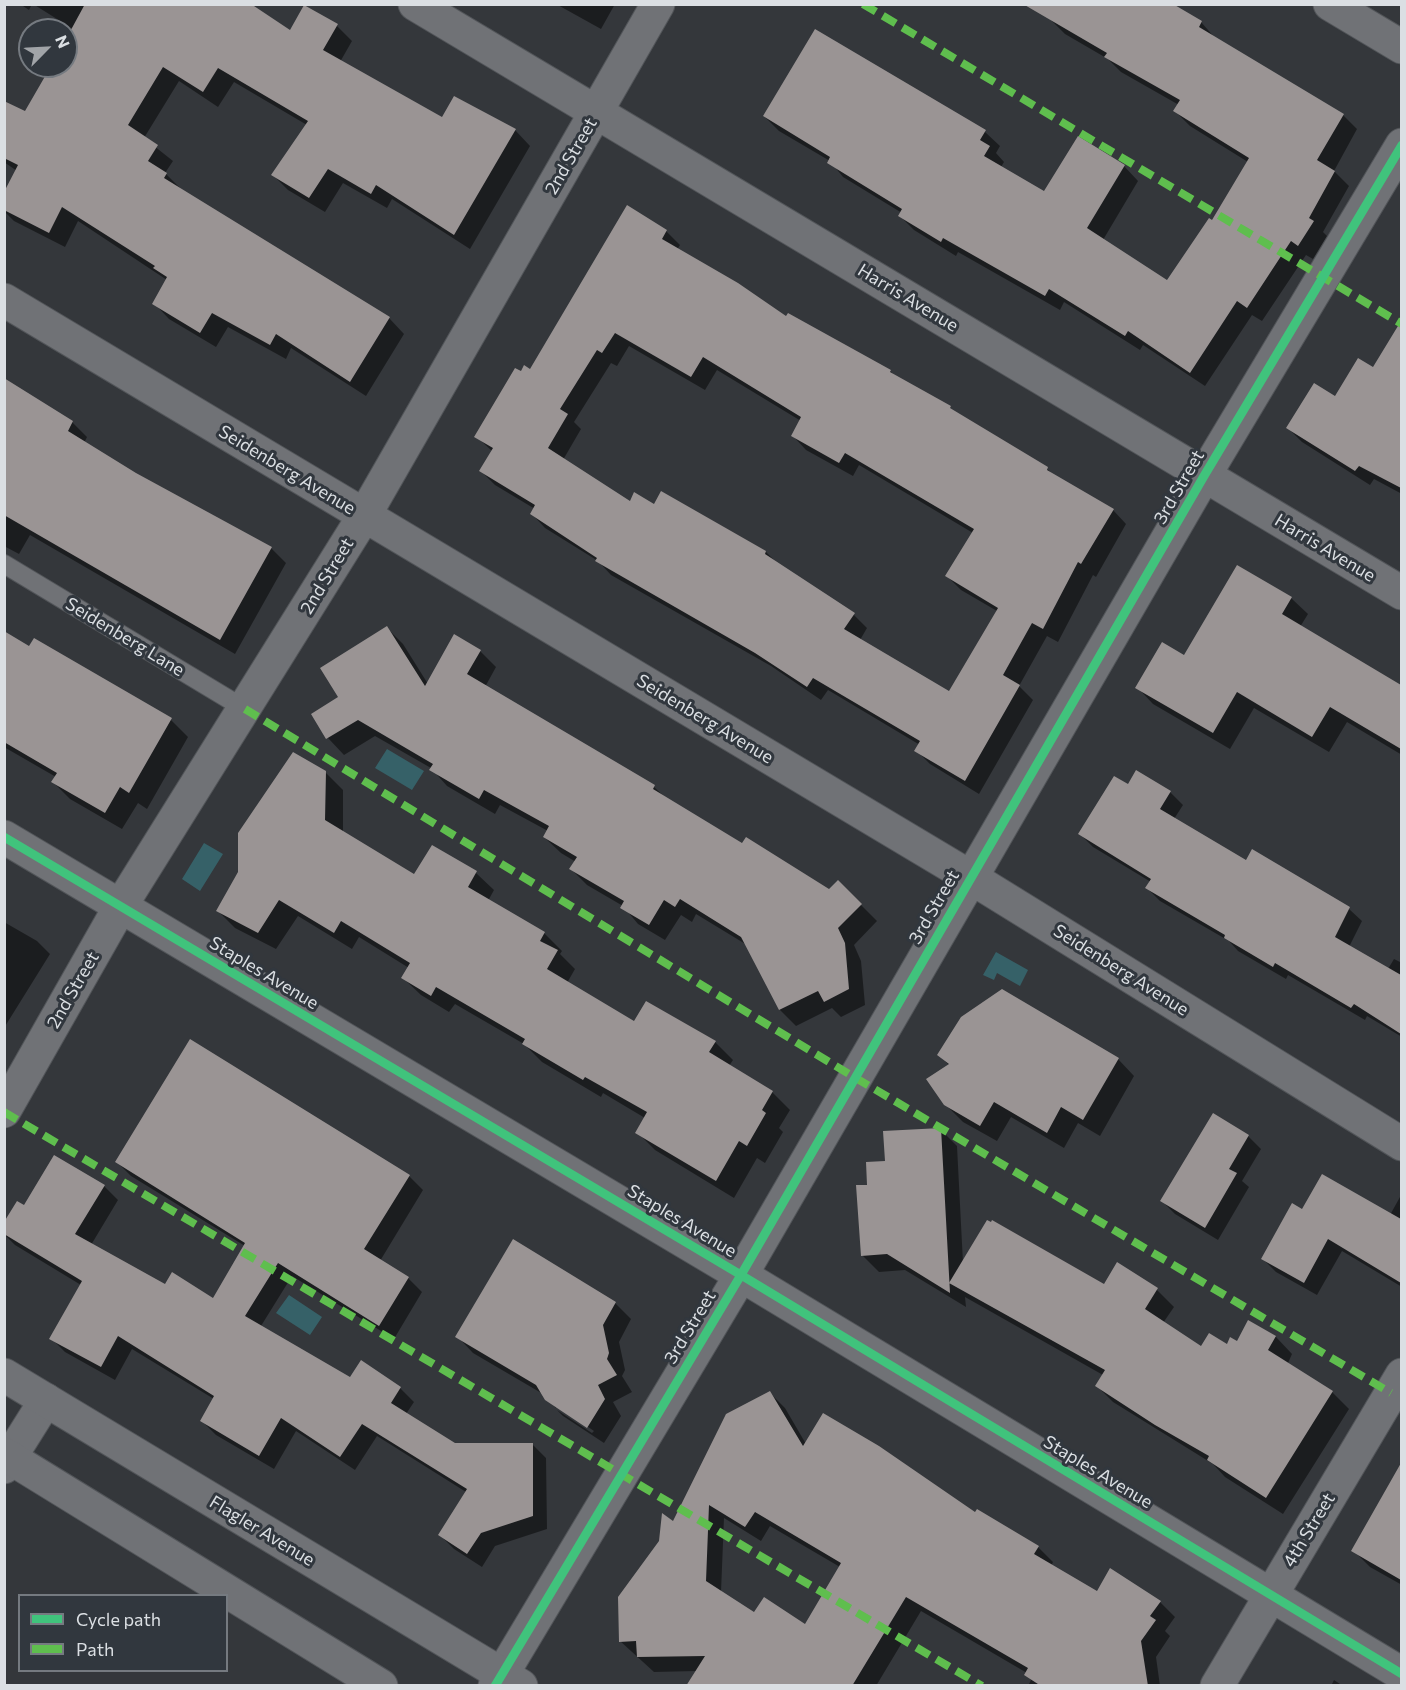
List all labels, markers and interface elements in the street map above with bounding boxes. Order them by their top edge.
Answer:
north arrow [18,18,78,78]
text: N [52,32,74,51]
street label: 2nd Street [540,114,602,198]
street label: Harris Avenue [854,260,962,336]
street label: Seidenberg Avenue [215,421,359,519]
street label: 3rd Street [1149,446,1209,528]
street label: Harris Avenue [1271,510,1379,586]
street label: 2nd Street [296,534,358,618]
street label: Seidenberg Lane [62,593,188,681]
street label: Seidenberg Avenue [633,670,777,768]
street label: 3rd Street [904,866,964,948]
street label: Seidenberg Avenue [1049,920,1193,1020]
street label: Staples Avenue [205,932,323,1014]
street label: 2nd Street [42,948,104,1032]
street label: Staples Avenue [623,1180,741,1262]
street label: 3rd Street [660,1286,720,1368]
street label: Staples Avenue [1039,1431,1157,1513]
street label: 4th Street [1278,1489,1340,1571]
street label: Flagler Avenue [206,1491,318,1571]
legend [18,1594,228,1672]
text: Cycle path [76,1608,161,1630]
text: Path [76,1638,114,1660]

